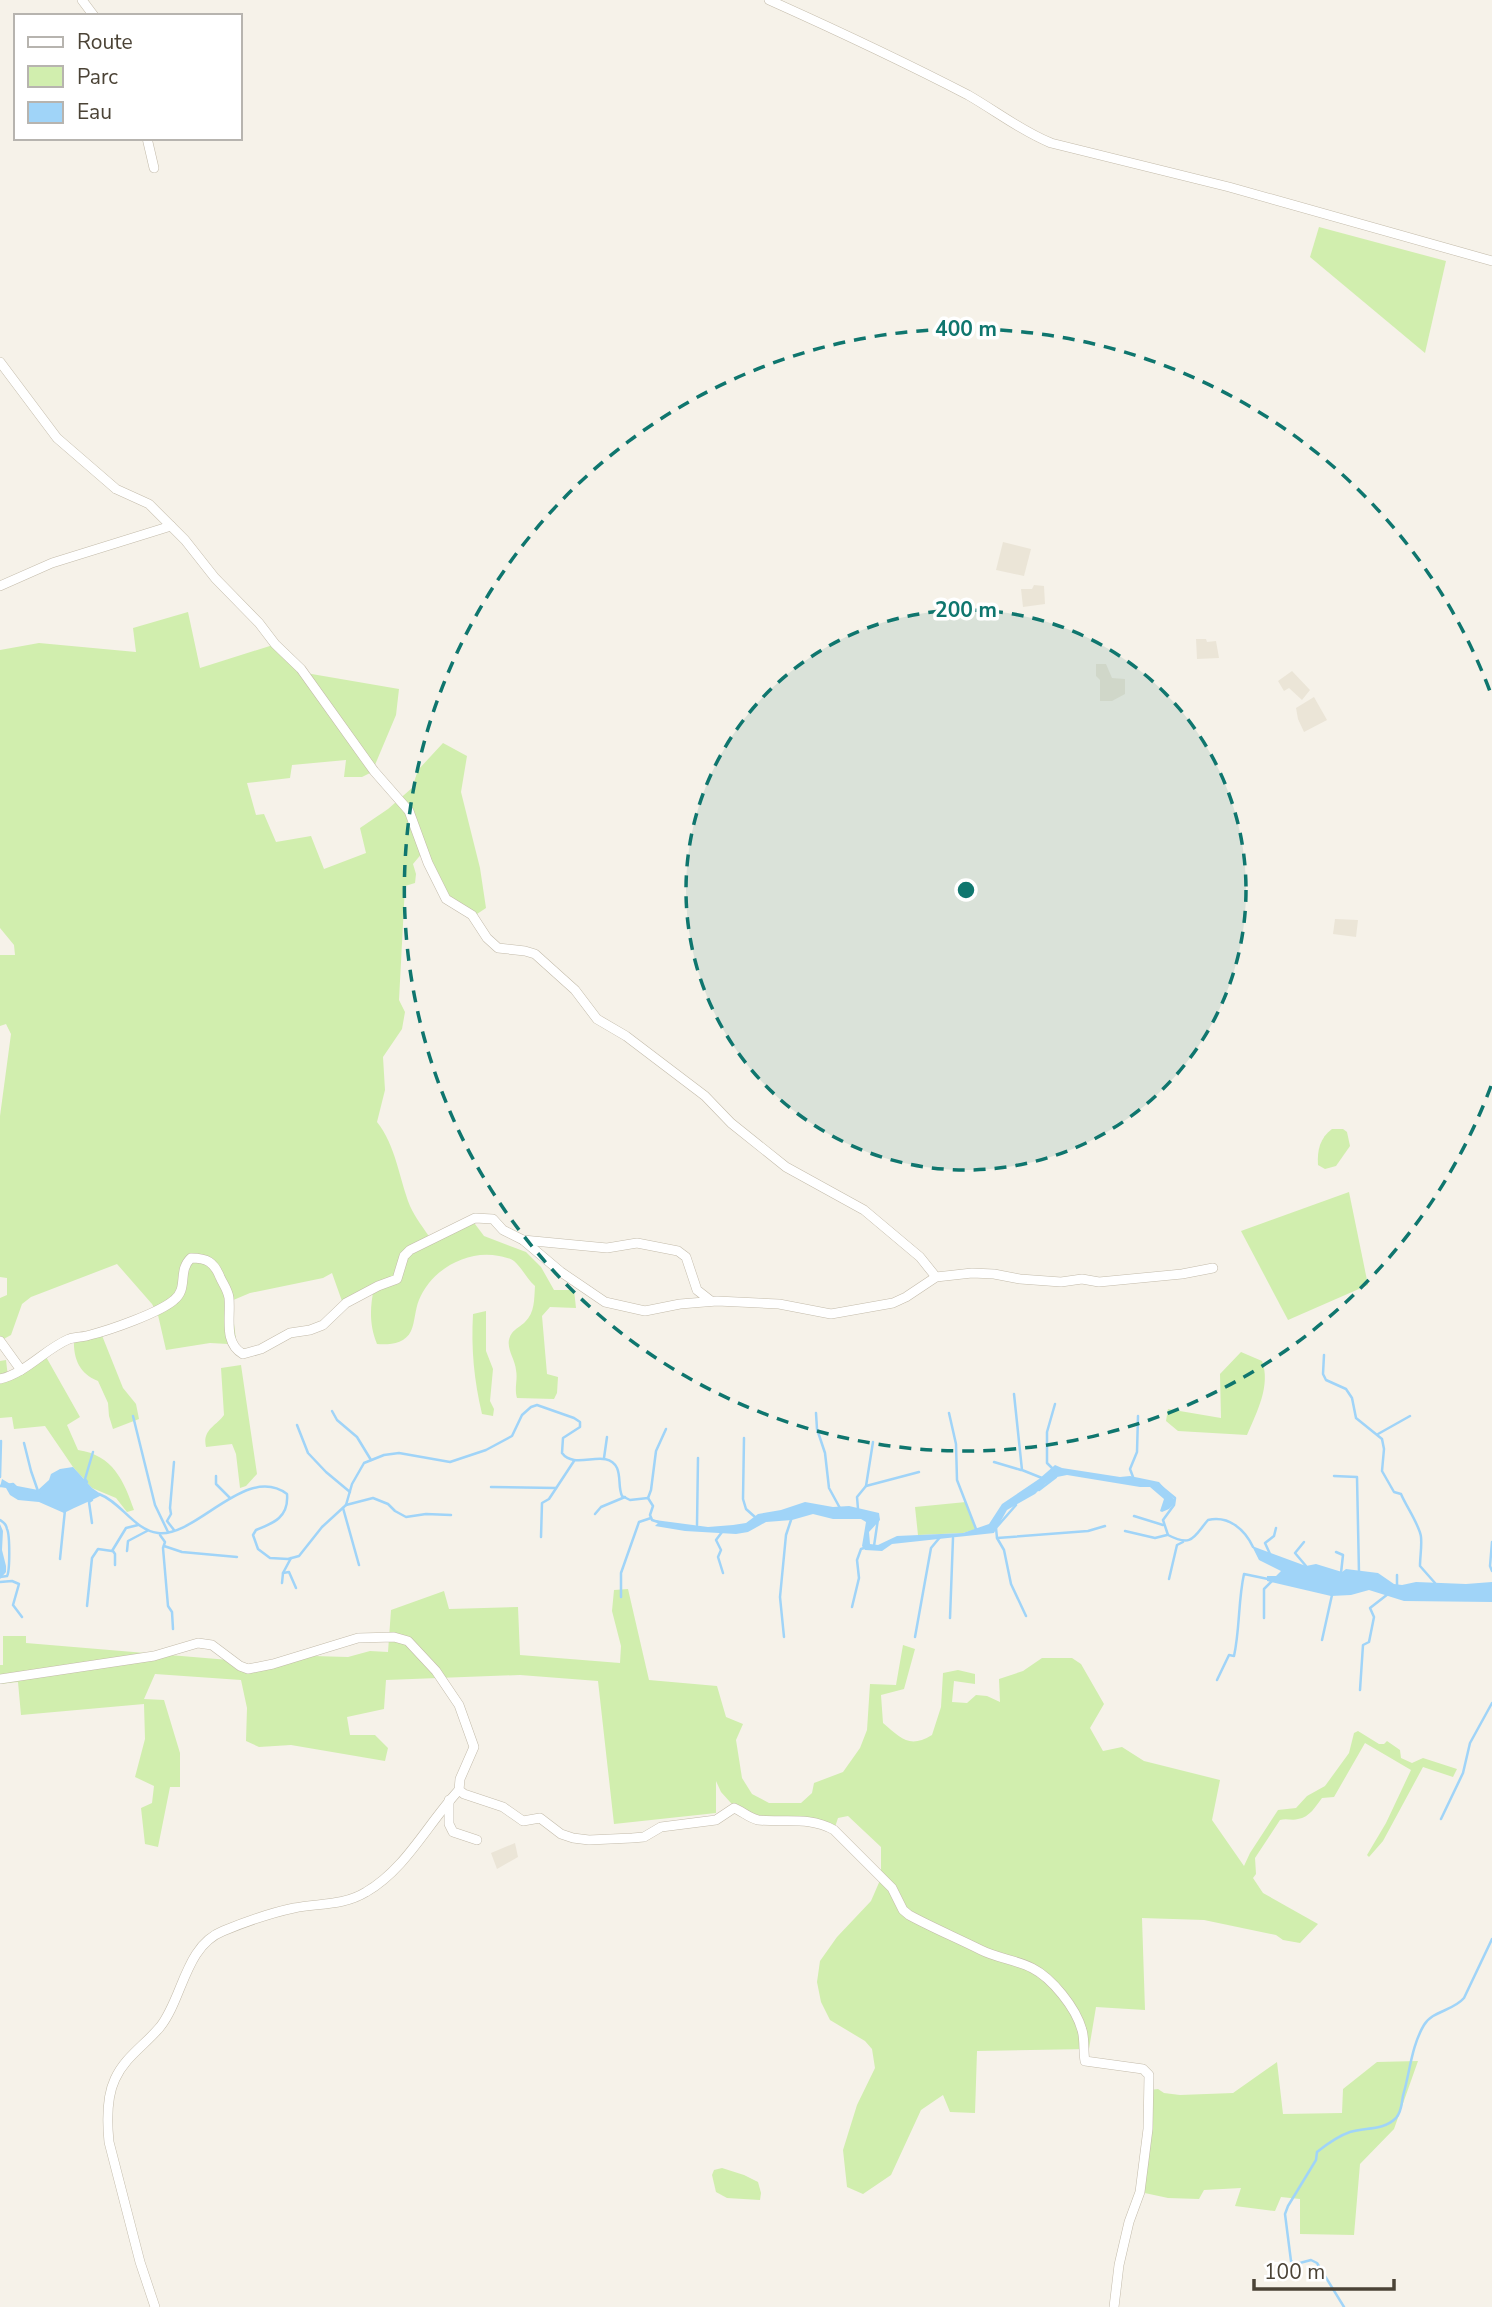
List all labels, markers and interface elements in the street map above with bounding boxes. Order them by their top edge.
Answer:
legend [14,14,242,140]
text: Route [77,28,133,56]
text: Parc [77,63,118,91]
text: Eau [77,98,112,126]
text: 400 m [935,315,997,343]
text: 200 m [935,596,997,624]
centre of rings [954,878,978,902]
scale bar [1254,2248,1394,2292]
text: 100 m [1264,2258,1325,2286]

